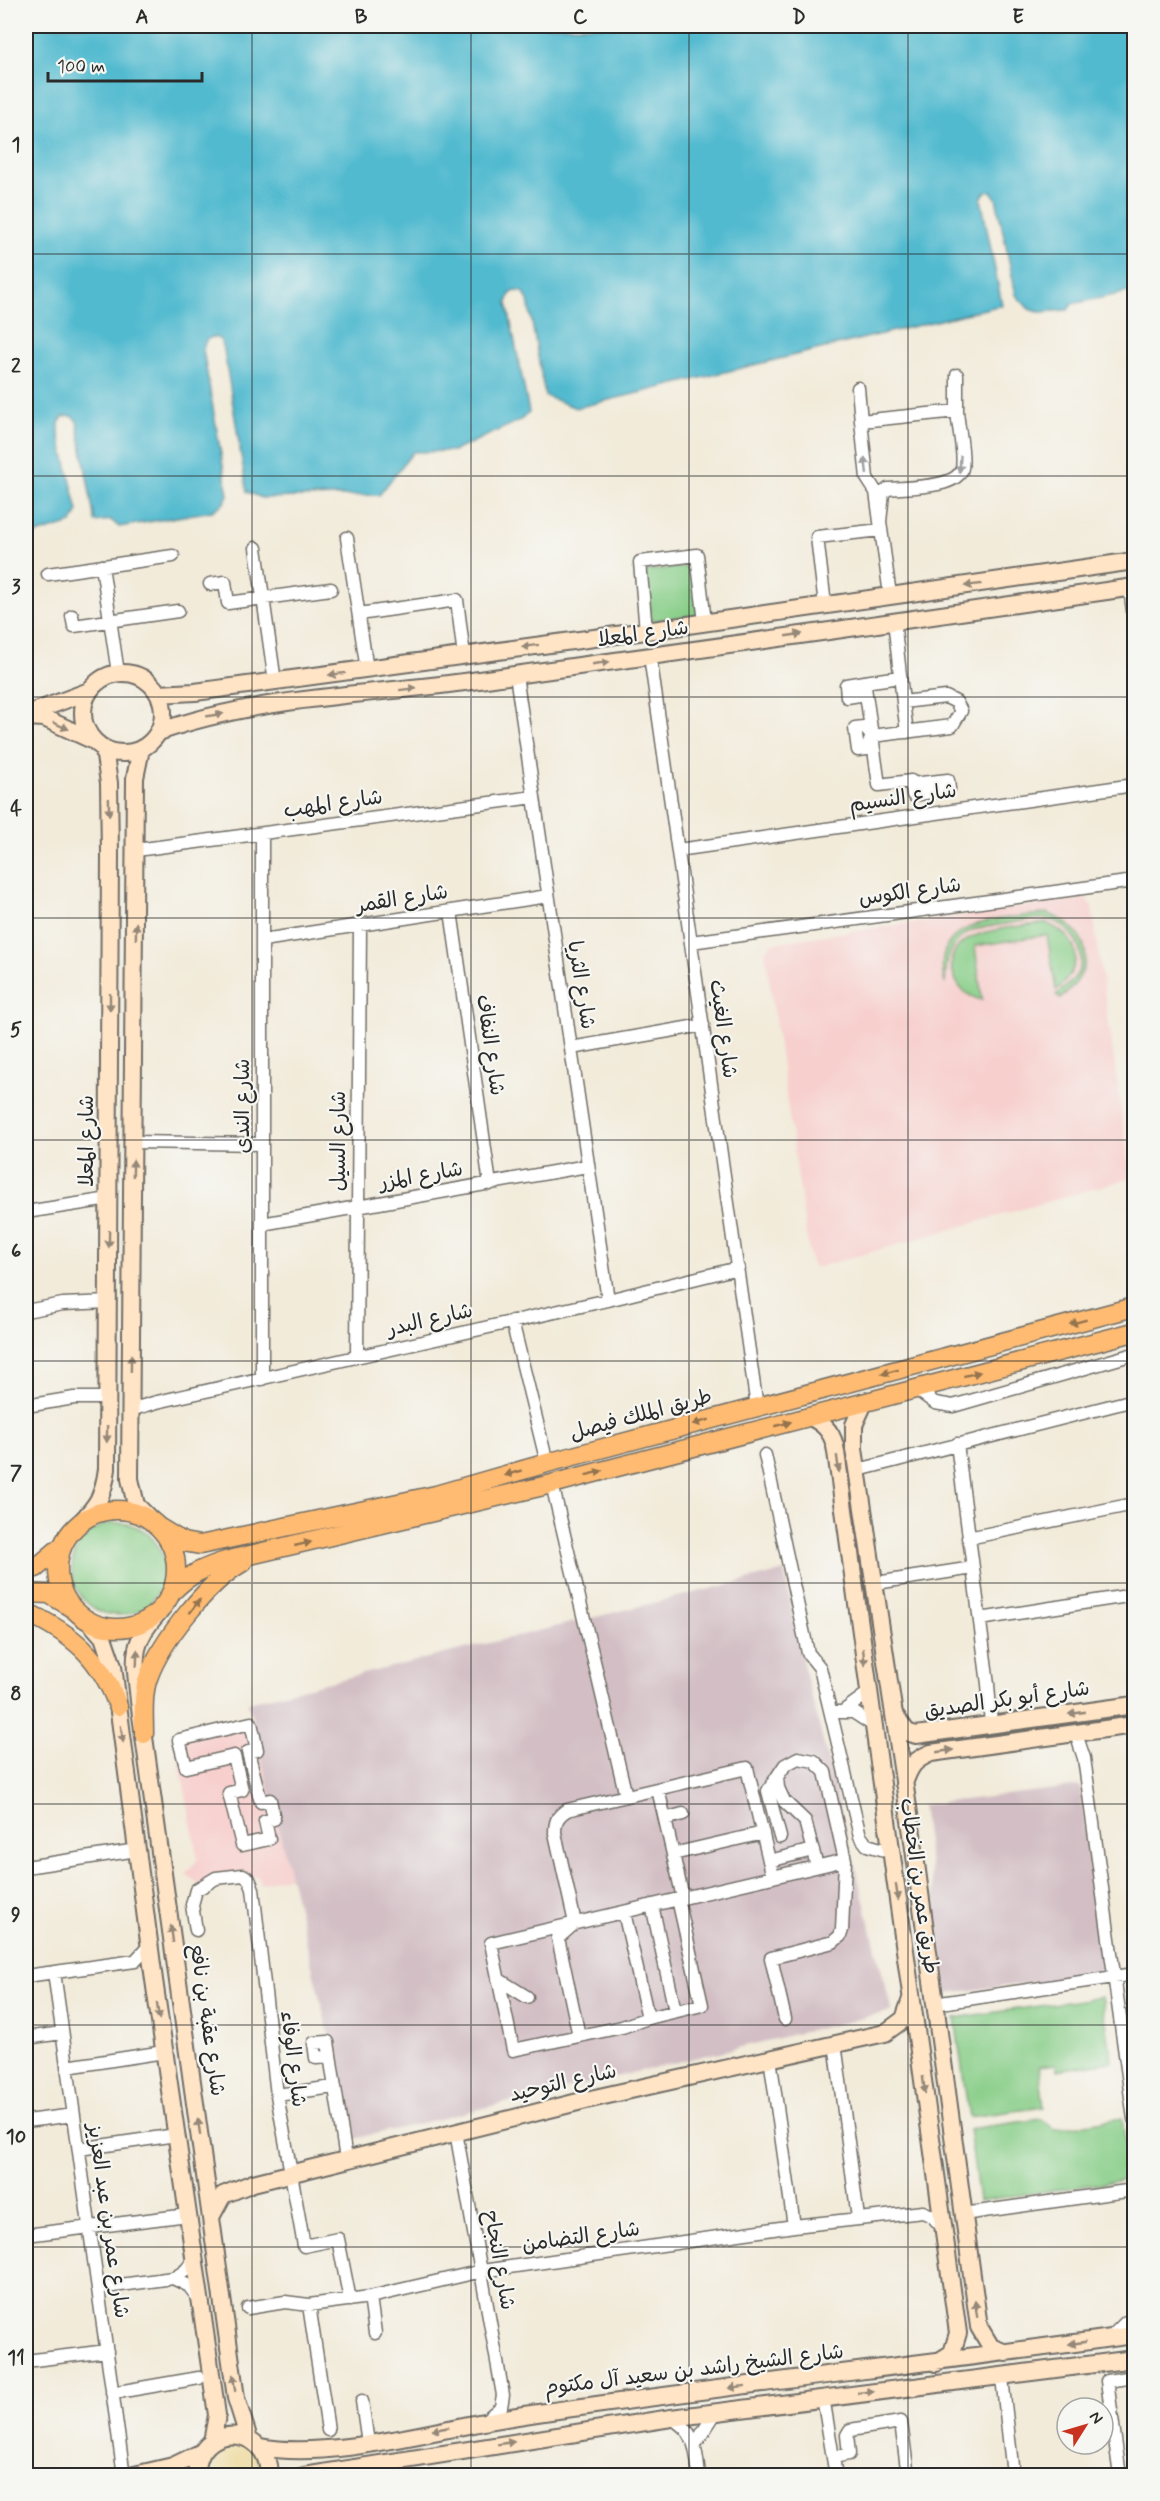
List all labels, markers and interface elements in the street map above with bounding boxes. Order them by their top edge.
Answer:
text: A [135,4,149,31]
text: B [355,4,368,31]
text: C [573,4,588,31]
text: D [792,4,806,31]
text: E [1012,4,1024,31]
scale bar [48,45,202,83]
text: 100 m [57,55,105,79]
text: 1 [12,132,20,159]
text: 2 [11,353,21,380]
one-way arrow [955,455,965,474]
one-way arrow [861,456,870,475]
text: 3 [11,574,21,601]
one-way arrow [963,580,982,589]
street label: شارع المعلا [596,614,690,654]
one-way arrow [785,630,804,639]
one-way arrow [521,642,540,651]
one-way arrow [592,658,611,668]
one-way arrow [327,669,346,678]
one-way arrow [399,684,418,694]
one-way arrow [206,711,225,720]
one-way arrow [52,721,69,730]
street label: شارع النسيم [847,777,959,820]
street label: شارع المهب [282,783,384,825]
text: 4 [10,796,22,823]
one-way arrow [105,797,114,816]
street label: شارع الكوس [857,871,963,913]
street label: شارع القمر [352,878,450,920]
one-way arrow [131,922,141,941]
street label: شارع الثريا [560,939,602,1031]
street label: شارع الغيث [702,978,744,1080]
one-way arrow [105,992,115,1011]
street label: شارع النفاف [469,993,511,1097]
text: 5 [10,1017,22,1044]
street label: شارع الندى [229,1058,257,1154]
street label: شارع السيل [325,1091,353,1191]
street label: شارع المعلا [73,1095,101,1187]
street label: شارع المزر [375,1155,465,1197]
one-way arrow [128,1159,138,1178]
one-way arrow [104,1229,114,1248]
text: 6 [11,1238,21,1265]
street label: شارع البدر [382,1297,476,1344]
one-way arrow [1069,1318,1087,1327]
one-way arrow [126,1354,136,1373]
one-way arrow [880,1368,899,1378]
one-way arrow [962,1369,981,1379]
street label: طريق الملك فيصل [567,1383,715,1447]
one-way arrow [692,1418,710,1428]
one-way arrow [774,1419,792,1428]
one-way arrow [102,1424,112,1443]
one-way arrow [833,1454,843,1473]
text: 7 [10,1460,22,1487]
one-way arrow [585,1468,603,1478]
one-way arrow [504,1469,522,1478]
one-way arrow [294,1538,312,1548]
one-way arrow [189,1598,202,1614]
one-way arrow [132,1648,141,1667]
one-way arrow [859,1648,868,1667]
street label: شارع أبو بكر الصديق [923,1675,1091,1725]
text: 8 [10,1681,22,1708]
one-way arrow [1067,1708,1086,1717]
one-way arrow [117,1725,127,1744]
one-way arrow [935,1747,954,1756]
street label: طريق عمر بن الخطاب [893,1796,945,1976]
one-way arrow [893,1882,902,1901]
text: 9 [11,1902,21,1929]
one-way arrow [167,1925,177,1944]
street label: شارع عقبة بن نافع [182,1942,232,2098]
one-way arrow [154,2001,163,2020]
street label: شارع الوفاء [273,2009,313,2109]
street label: شارع التوحيد [507,2057,619,2109]
one-way arrow [919,2076,929,2095]
one-way arrow [194,2118,203,2137]
street label: شارع عمر بن عبد العزيز [80,2120,136,2320]
text: 10 [6,2124,26,2151]
street label: شارع النجاح [476,2208,522,2312]
street label: شارع التضامن [520,2215,642,2259]
one-way arrow [972,2299,981,2318]
street label: شارع الشيخ راشد بن سعيد آل مكتوم [543,2338,845,2403]
one-way arrow [1067,2339,1086,2348]
text: 11 [7,2345,25,2372]
one-way arrow [229,2373,238,2392]
one-way arrow [728,2382,747,2391]
one-way arrow [856,2388,875,2397]
north arrow [1055,2396,1115,2456]
text: N [1084,2407,1107,2428]
one-way arrow [431,2425,450,2434]
one-way arrow [497,2438,516,2447]

